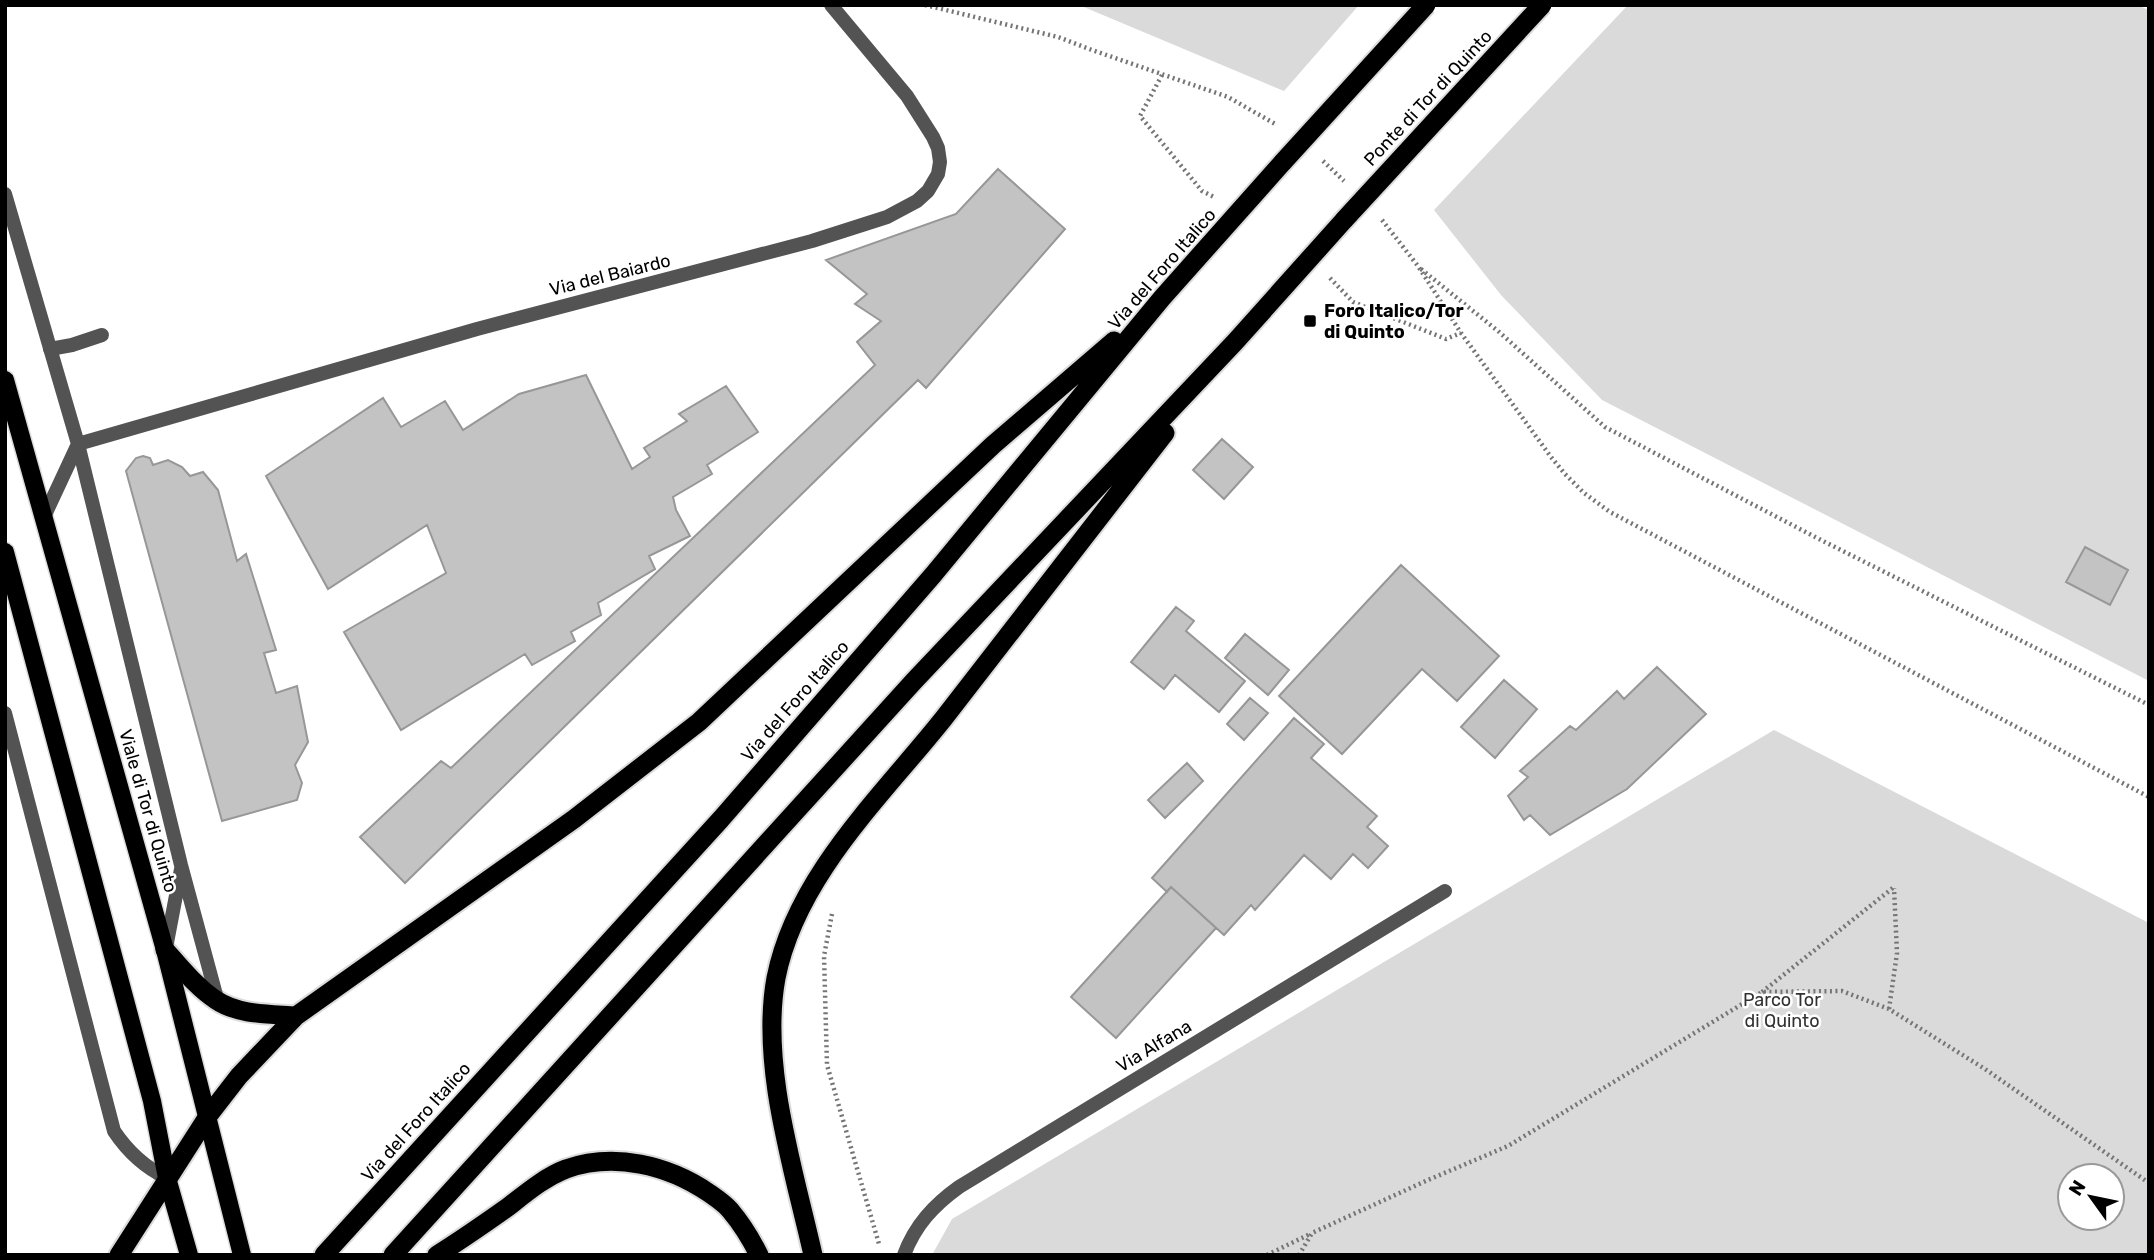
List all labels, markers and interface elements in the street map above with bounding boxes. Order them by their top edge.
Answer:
street label: Ponte di Tor di Quinto [1359,25,1497,171]
street label: Via del Foro Italico [1104,204,1220,334]
street label: Via del Baiardo [547,249,673,301]
place label: Foro Italico/Tor di Quinto [1324,300,1464,343]
marker: Foro Italico/Tor di Quinto [1302,313,1318,329]
street label: Via del Foro Italico [737,636,853,766]
street label: Viale di Tor di Quinto [114,727,182,895]
park label: Parco Tor di Quinto [1743,989,1821,1032]
street label: Via Alfana [1112,1015,1196,1077]
street label: Via del Foro Italico [357,1058,475,1186]
north arrow [2056,1162,2126,1232]
text: N [2064,1176,2091,1200]

